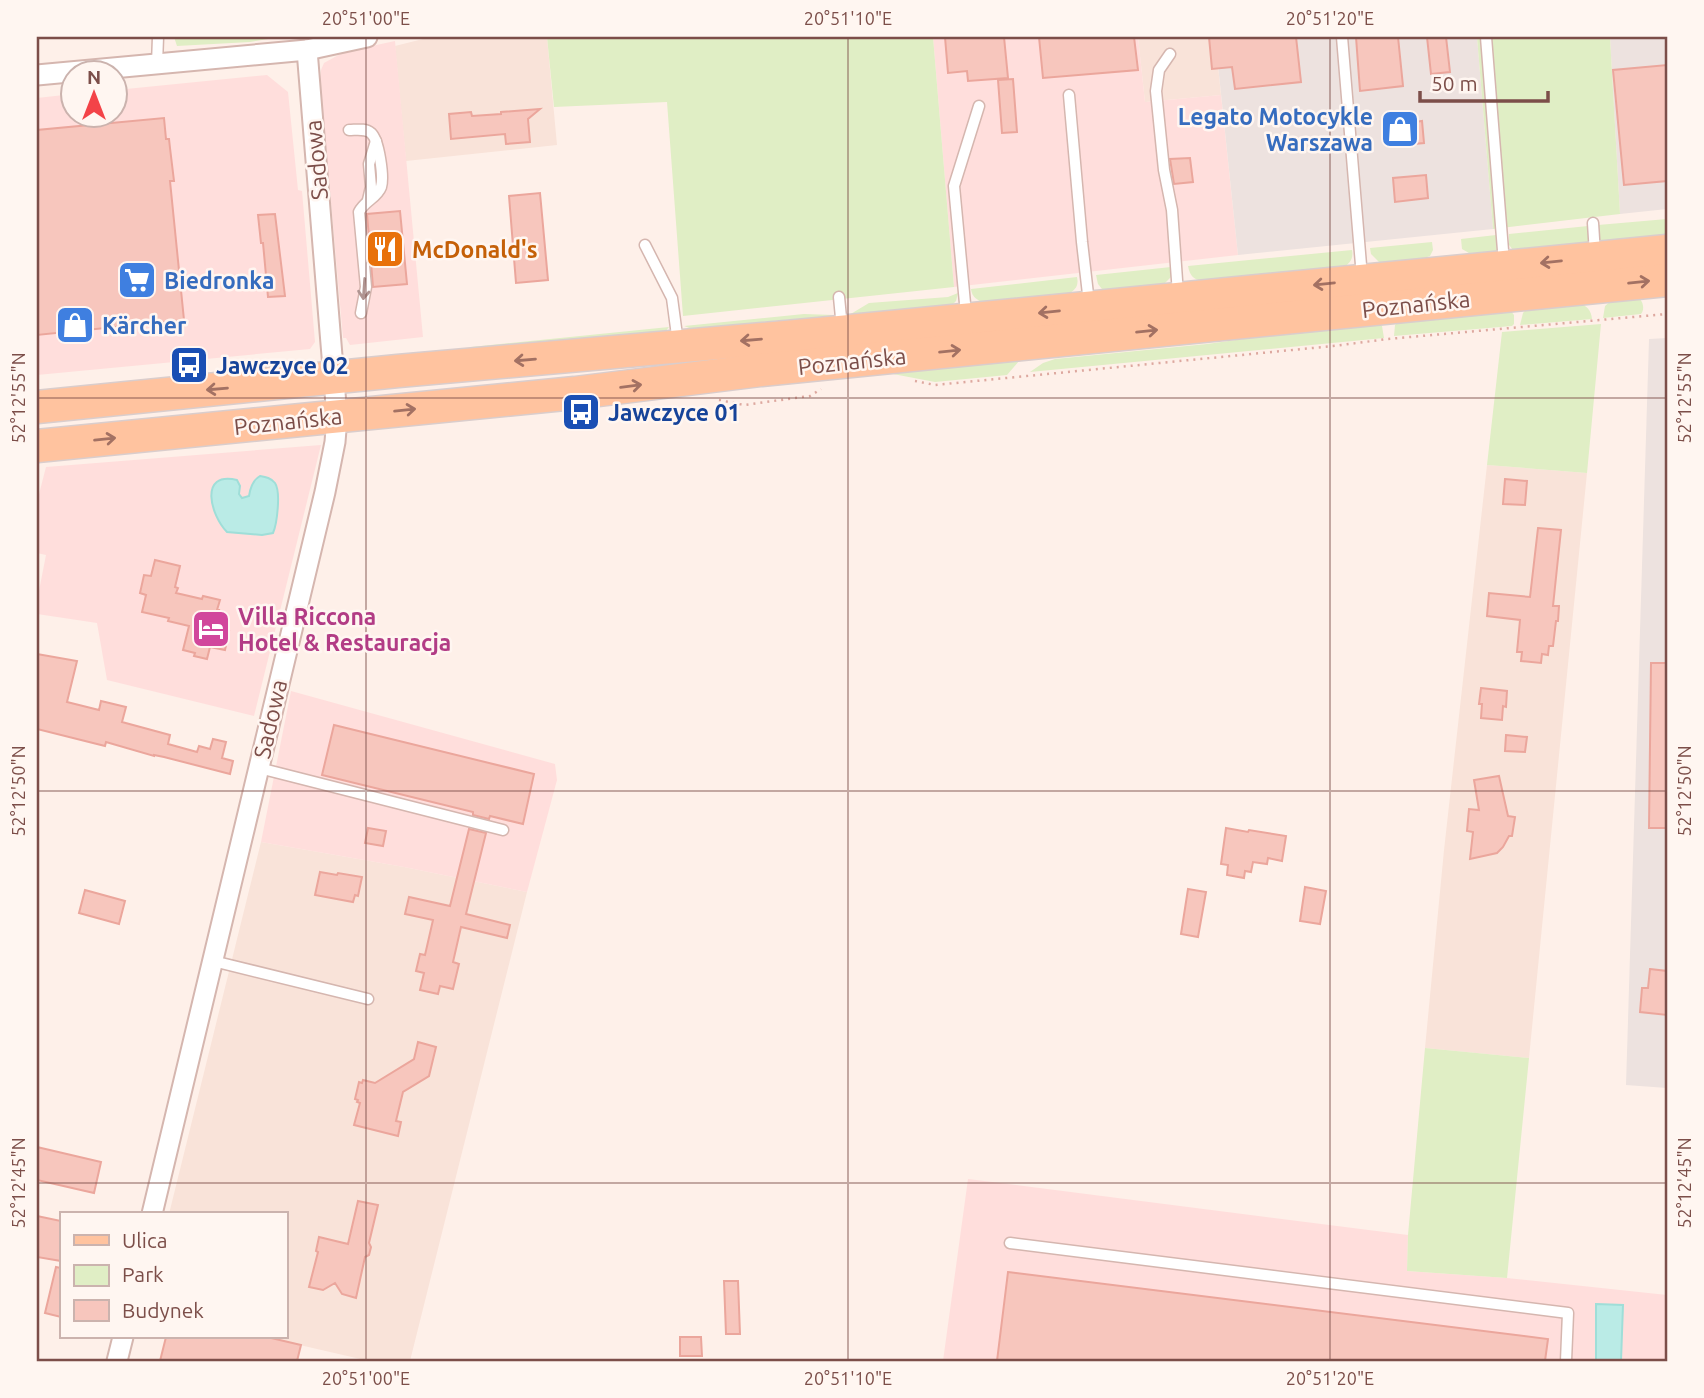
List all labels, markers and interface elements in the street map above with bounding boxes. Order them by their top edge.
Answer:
text: 20°51'00"E [322,8,410,28]
text: 20°51'10"E [804,8,892,28]
text: 20°51'20"E [1286,8,1374,28]
north arrow [60,60,130,130]
scale bar [1420,60,1548,104]
text: N [87,66,101,88]
text: 50 m [1431,71,1478,95]
place label: Legato Motocykle Warszawa [1178,104,1373,155]
shop icon: Legato Motocykle Warszawa [1379,108,1421,150]
street label: Sadowa [300,119,332,201]
restaurant icon: McDonald's [364,228,406,270]
place label: McDonald's [412,237,538,262]
one-way arrow [1540,256,1562,269]
supermarket icon: Biedronka [116,259,158,301]
place label: Biedronka [164,268,274,293]
one-way arrow [1628,275,1650,288]
one-way arrow [357,277,370,300]
one-way arrow [1313,278,1336,291]
street label: Poznańska [1361,286,1471,322]
shop icon: Kärcher [54,304,96,346]
one-way arrow [1038,305,1061,318]
place label: Kärcher [102,313,187,338]
one-way arrow [1135,324,1158,337]
one-way arrow [741,334,763,347]
street label: Poznańska [797,343,907,379]
bus stop icon: Jawczyce 02 [168,344,210,386]
one-way arrow [939,344,961,357]
text: 52°12'55"N [8,352,28,444]
text: 52°12'55"N [1674,352,1694,444]
place label: Jawczyce 02 [216,353,348,378]
one-way arrow [514,354,536,367]
one-way arrow [619,379,642,392]
one-way arrow [206,382,229,395]
bus stop icon: Jawczyce 01 [560,391,602,433]
place label: Jawczyce 01 [608,400,740,425]
street label: Poznańska [233,403,343,439]
one-way arrow [393,403,416,416]
one-way arrow [93,433,115,446]
place label: Villa Riccona Hotel & Restauracja [238,604,451,655]
hotel icon: Villa Riccona Hotel & Restauracja [190,608,232,650]
street label: Sadowa [249,677,291,761]
text: 52°12'50"N [8,745,28,837]
text: 52°12'50"N [1674,745,1694,837]
text: 52°12'45"N [8,1137,28,1229]
text: 52°12'45"N [1674,1137,1694,1229]
legend [60,1212,287,1338]
text: Ulica [122,1228,167,1252]
text: Park [122,1262,164,1286]
text: Budynek [122,1298,204,1322]
text: 20°51'00"E [322,1368,410,1388]
text: 20°51'10"E [804,1368,892,1388]
text: 20°51'20"E [1286,1368,1374,1388]

